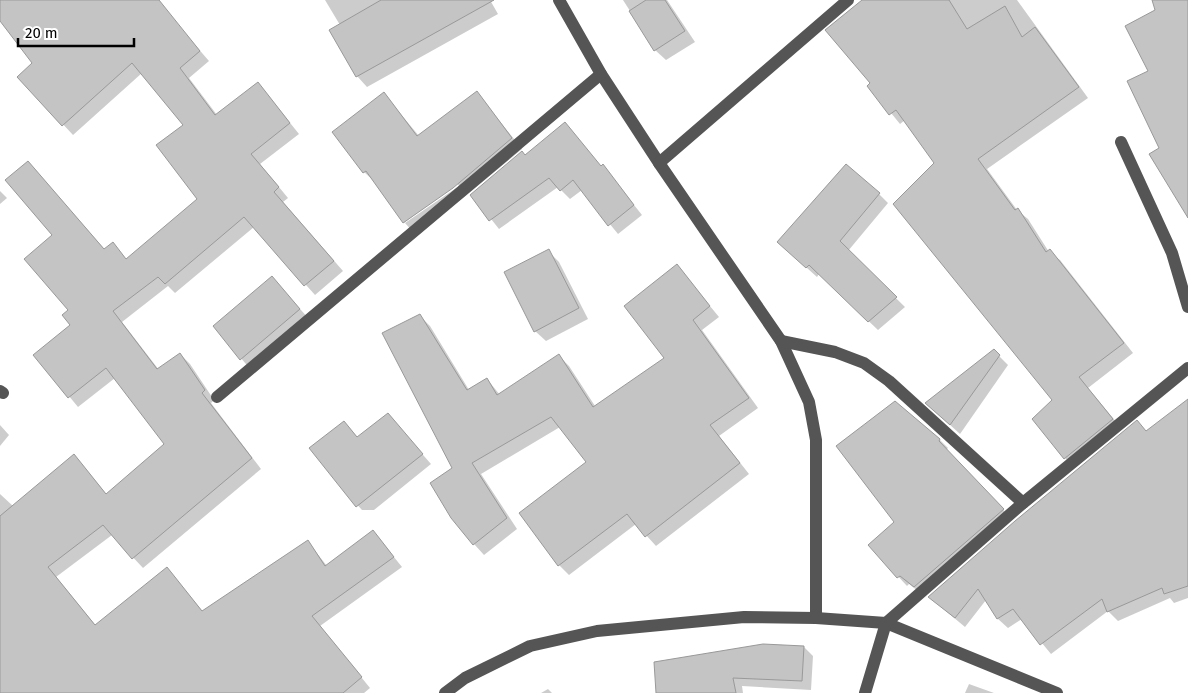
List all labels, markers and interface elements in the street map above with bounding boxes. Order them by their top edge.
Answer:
scale bar [18,15,134,47]
text: 20 m [25,24,58,42]

